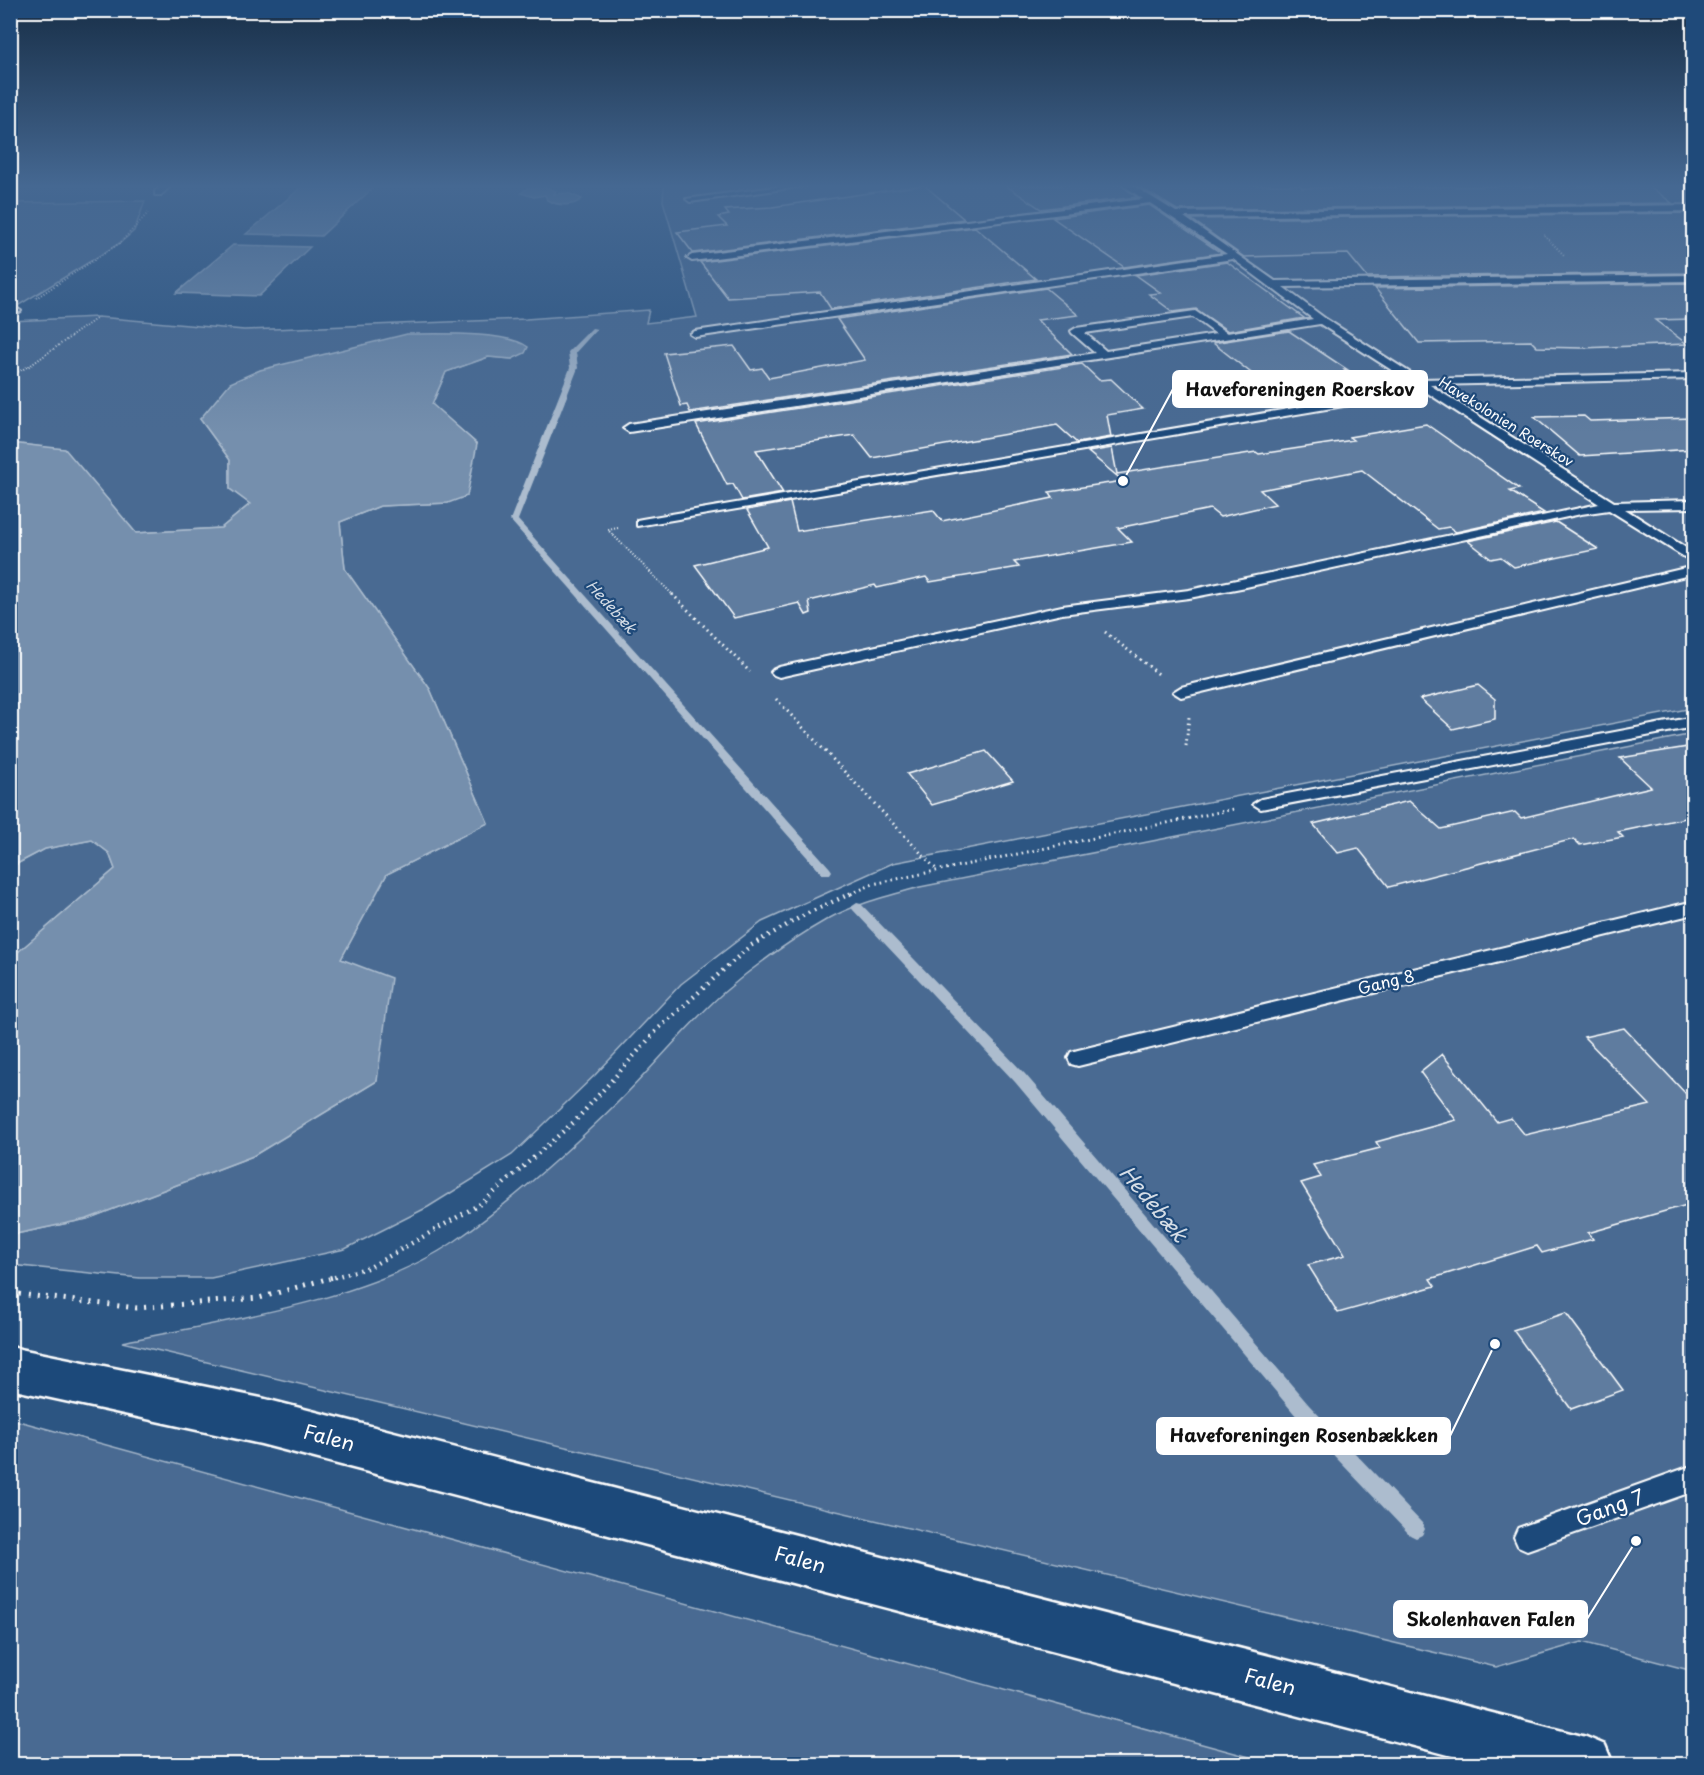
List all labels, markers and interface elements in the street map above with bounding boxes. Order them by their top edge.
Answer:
callout: Haveforeningen Roerskov [1173,371,1427,407]
street label: Havekolonien Roerskov [1435,372,1578,472]
text: Haveforeningen Roerskov [1186,375,1415,402]
water label: Hedebæk [582,574,643,639]
street label: Gang 8 [1355,962,1417,1000]
water label: Hedebæk [1113,1157,1197,1249]
street label: Falen [300,1416,358,1458]
callout: Haveforeningen Rosenbækken [1157,1418,1450,1454]
text: Haveforeningen Rosenbækken [1170,1421,1438,1448]
street label: Gang 7 [1571,1481,1648,1533]
street label: Falen [771,1538,829,1580]
callout: Skolenhaven Falen [1394,1601,1587,1637]
text: Skolenhaven Falen [1407,1605,1575,1632]
street label: Falen [1241,1660,1299,1702]

